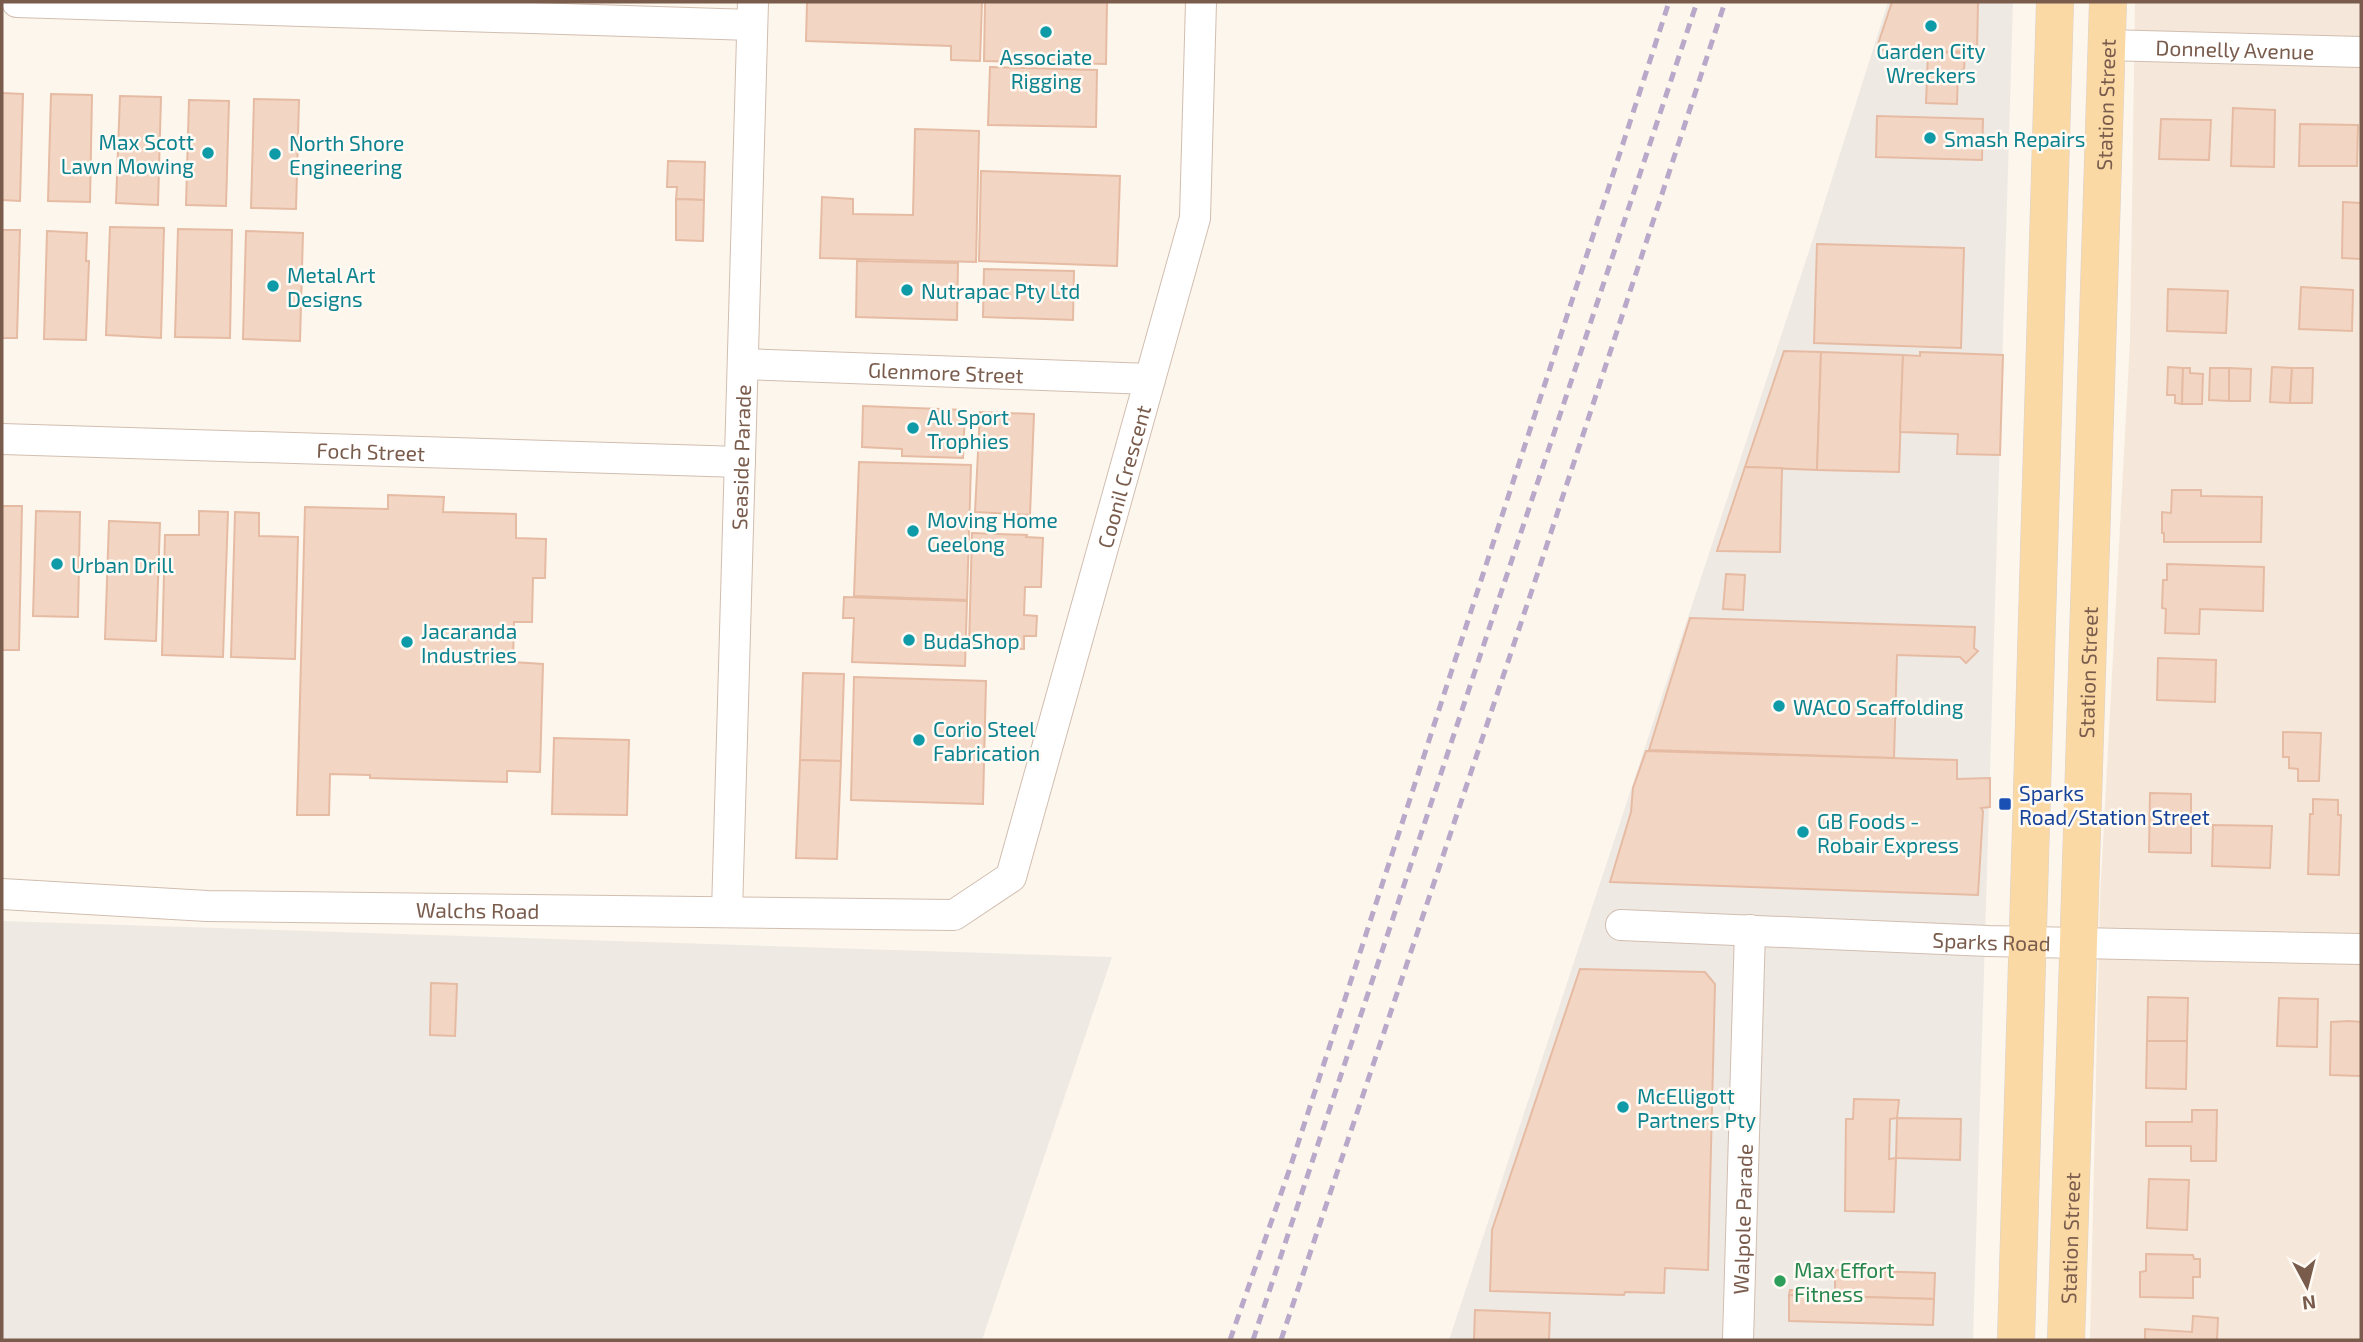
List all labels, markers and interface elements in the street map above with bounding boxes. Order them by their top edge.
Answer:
marker: Garden City Wreckers [1923,18,1939,34]
marker: Associate Rigging [1038,24,1054,40]
street label: Donnelly Avenue [2155,34,2315,63]
place label: Garden City Wreckers [1876,38,1986,87]
street label: Station Street [2090,38,2119,171]
place label: Associate Rigging [1000,44,1092,93]
place label: Smash Repairs [1944,126,2085,151]
place label: Max Scott Lawn Mowing [61,129,194,178]
place label: North Shore Engineering [289,130,404,179]
marker: Smash Repairs [1922,130,1938,146]
marker: Max Scott Lawn Mowing [200,145,216,161]
marker: North Shore Engineering [267,146,283,162]
place label: Metal Art Designs [287,262,376,311]
marker: Metal Art Designs [265,278,281,294]
place label: Nutrapac Pty Ltd [921,278,1080,303]
marker: Nutrapac Pty Ltd [899,282,915,298]
street label: Glenmore Street [868,356,1024,387]
street label: Seaside Parade [725,384,755,530]
street label: Coonil Crescent [1091,402,1155,551]
place label: All Sport Trophies [927,404,1009,453]
marker: All Sport Trophies [905,420,921,436]
street label: Foch Street [316,436,425,465]
place label: Moving Home Geelong [927,507,1058,556]
marker: Moving Home Geelong [905,523,921,539]
place label: Urban Drill [71,552,175,577]
marker: Urban Drill [49,556,65,572]
street label: Station Street [2072,606,2102,739]
place label: Jacaranda Industries [421,618,517,667]
place label: BudaShop [923,628,1020,653]
marker: BudaShop [901,632,917,648]
marker: Jacaranda Industries [399,634,415,650]
place label: WACO Scaffolding [1793,694,1964,719]
marker: WACO Scaffolding [1771,698,1787,714]
place label: Corio Steel Fabrication [933,716,1040,765]
marker: Corio Steel Fabrication [911,732,927,748]
place label: Sparks Road/Station Street [2019,780,2210,829]
marker: Sparks Road/Station Street [1997,796,2013,812]
place label: GB Foods - Robair Express [1817,808,1959,857]
marker: GB Foods - Robair Express [1795,824,1811,840]
street label: Walchs Road [416,896,540,923]
street label: Sparks Road [1932,926,2051,955]
place label: McElligott Partners Pty [1637,1083,1756,1132]
marker: McElligott Partners Pty [1615,1099,1631,1115]
street label: Walpole Parade [1727,1143,1756,1295]
street label: Station Street [2055,1172,2084,1304]
north arrow [2272,1251,2342,1321]
place label: Max Effort Fitness [1794,1257,1895,1306]
marker: Max Effort Fitness [1772,1273,1788,1289]
text: N [2301,1291,2317,1316]

